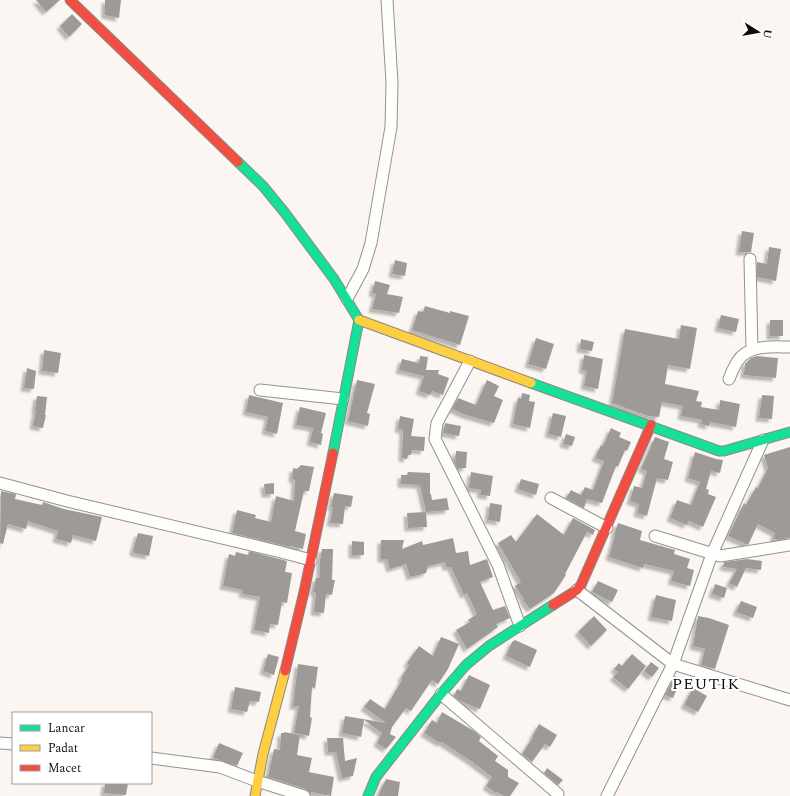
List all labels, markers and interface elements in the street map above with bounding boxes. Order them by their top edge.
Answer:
north arrow [738,12,778,52]
text: U [758,28,777,40]
district label: PEUTIK [672,672,740,696]
legend [12,712,152,784]
text: Lancar [48,719,85,738]
text: Padat [48,739,78,758]
text: Macet [48,759,81,778]

